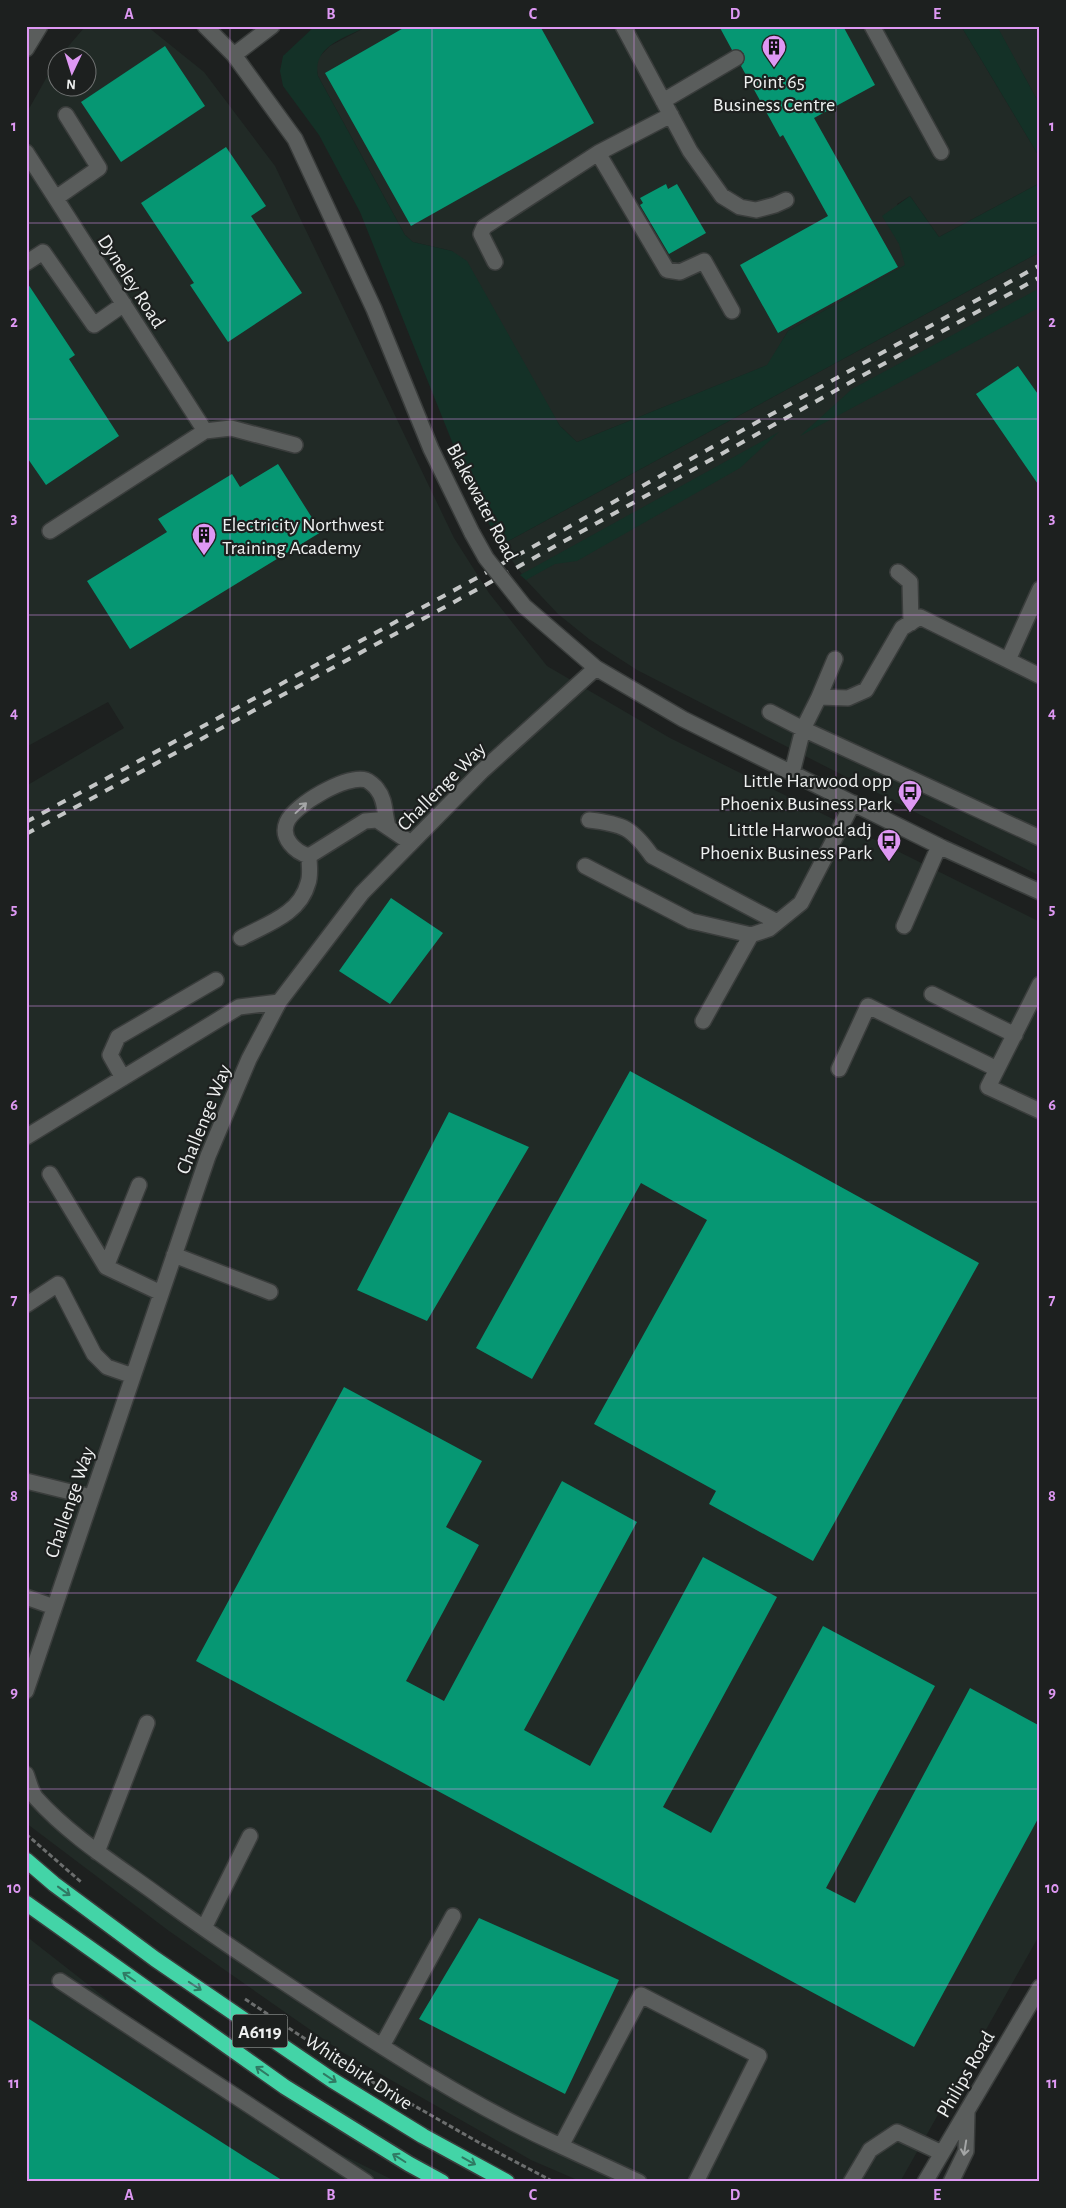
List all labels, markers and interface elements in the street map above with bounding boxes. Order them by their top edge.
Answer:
text: A [124,6,134,22]
text: B [326,6,336,22]
text: C [529,6,538,22]
text: D [730,6,741,22]
text: E [933,6,941,22]
building icon: Point 65 Business Centre [761,34,787,68]
north arrow [48,48,98,98]
place label: Point 65 Business Centre [713,72,835,115]
text: N [66,77,77,91]
text: 1 [11,118,17,134]
text: 1 [1049,118,1055,134]
street label: Dyneley Road [94,231,169,332]
text: 2 [10,314,18,330]
text: 2 [1048,314,1056,330]
street label: Blakewater Road [443,440,522,565]
text: 3 [11,510,18,526]
text: 3 [1049,510,1056,526]
place label: Electricity Northwest Training Academy [222,515,384,558]
building icon: Electricity Northwest Training Academy [191,522,217,556]
text: 4 [10,705,18,721]
text: 4 [1048,705,1056,721]
street label: Challenge Way [394,738,490,835]
place label: Little Harwood opp Phoenix Business Park [720,771,892,814]
bus stop icon: Little Harwood opp Phoenix Business Park [897,779,923,813]
one-way arrow [294,802,307,814]
place label: Little Harwood adj Phoenix Business Park [700,820,872,863]
bus stop icon: Little Harwood adj Phoenix Business Park [876,828,902,862]
text: 5 [11,901,18,917]
text: 5 [1049,901,1056,917]
street label: Challenge Way [173,1061,235,1177]
text: 6 [10,1097,18,1113]
text: 6 [1048,1097,1056,1113]
text: 7 [11,1292,18,1308]
text: 7 [1049,1292,1056,1308]
street label: Challenge Way [42,1444,98,1560]
text: 8 [10,1488,18,1504]
text: 8 [1048,1488,1056,1504]
text: 9 [10,1684,18,1700]
text: 9 [1048,1684,1056,1700]
text: 10 [7,1880,21,1896]
text: 10 [1045,1880,1059,1896]
one-way arrow [57,1886,71,1896]
one-way arrow [122,1972,136,1982]
one-way arrow [188,1981,202,1991]
road number: A6119 [232,2014,288,2048]
street label: Philips Road [933,2028,999,2121]
street label: Whitebirk Drive [301,2030,416,2114]
one-way arrow [255,2066,269,2076]
one-way arrow [322,2073,336,2083]
text: 11 [8,2075,20,2091]
text: 11 [1046,2075,1058,2091]
one-way arrow [960,2139,970,2155]
one-way arrow [392,2153,406,2163]
one-way arrow [462,2156,477,2166]
text: A [124,2187,134,2203]
text: B [326,2187,336,2203]
text: C [529,2187,538,2203]
text: D [730,2187,741,2203]
text: E [933,2187,941,2203]

